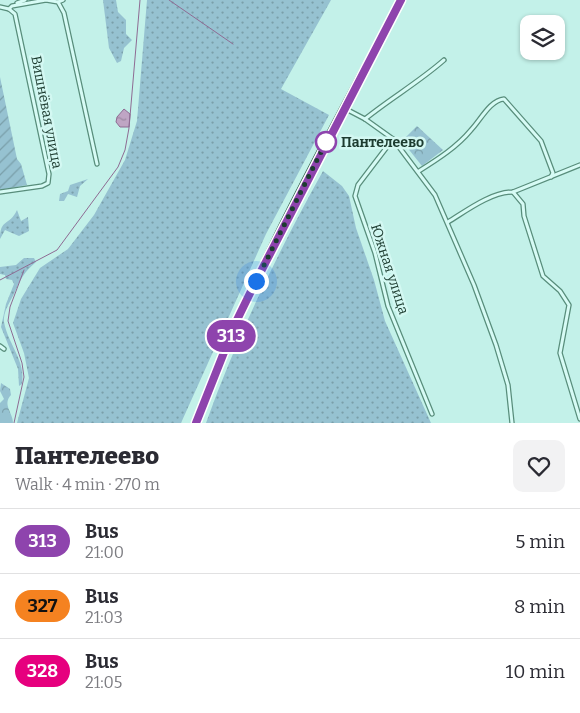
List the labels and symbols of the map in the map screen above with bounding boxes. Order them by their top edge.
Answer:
street label: Вишнёвая улица [27,54,66,170]
marker: Пантелеево [315,131,337,153]
place label: Пантелеево [341,134,424,151]
street label: Южная улица [367,222,412,317]
your location [244,269,269,294]
line badge: 313 [202,320,260,352]

